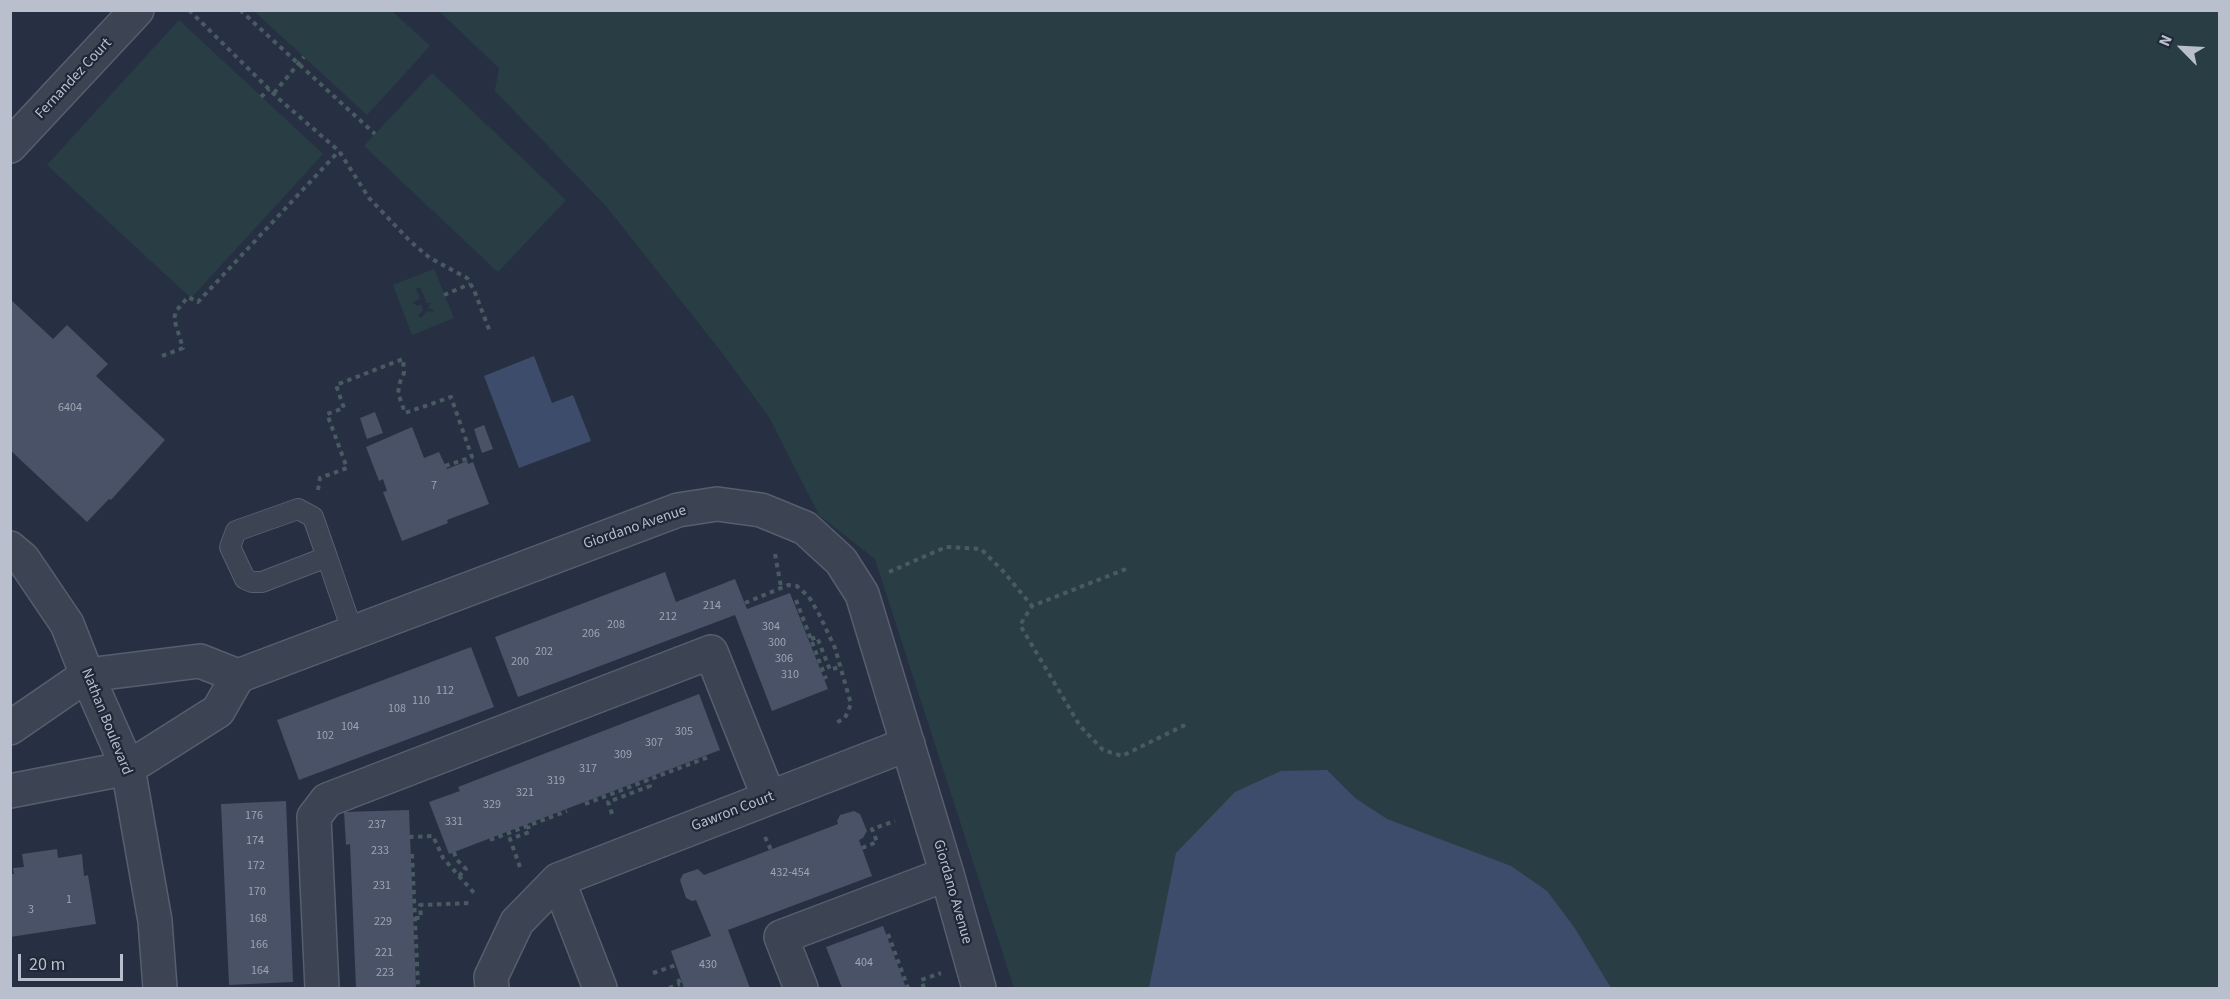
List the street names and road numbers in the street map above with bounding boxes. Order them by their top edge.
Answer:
street label: Fernandez Court [32,35,116,123]
street label: Giordano Avenue [581,502,689,554]
street label: Nathan Boulevard [76,666,136,778]
street label: Gawron Court [689,788,777,836]
street label: Giordano Avenue [929,838,975,946]

